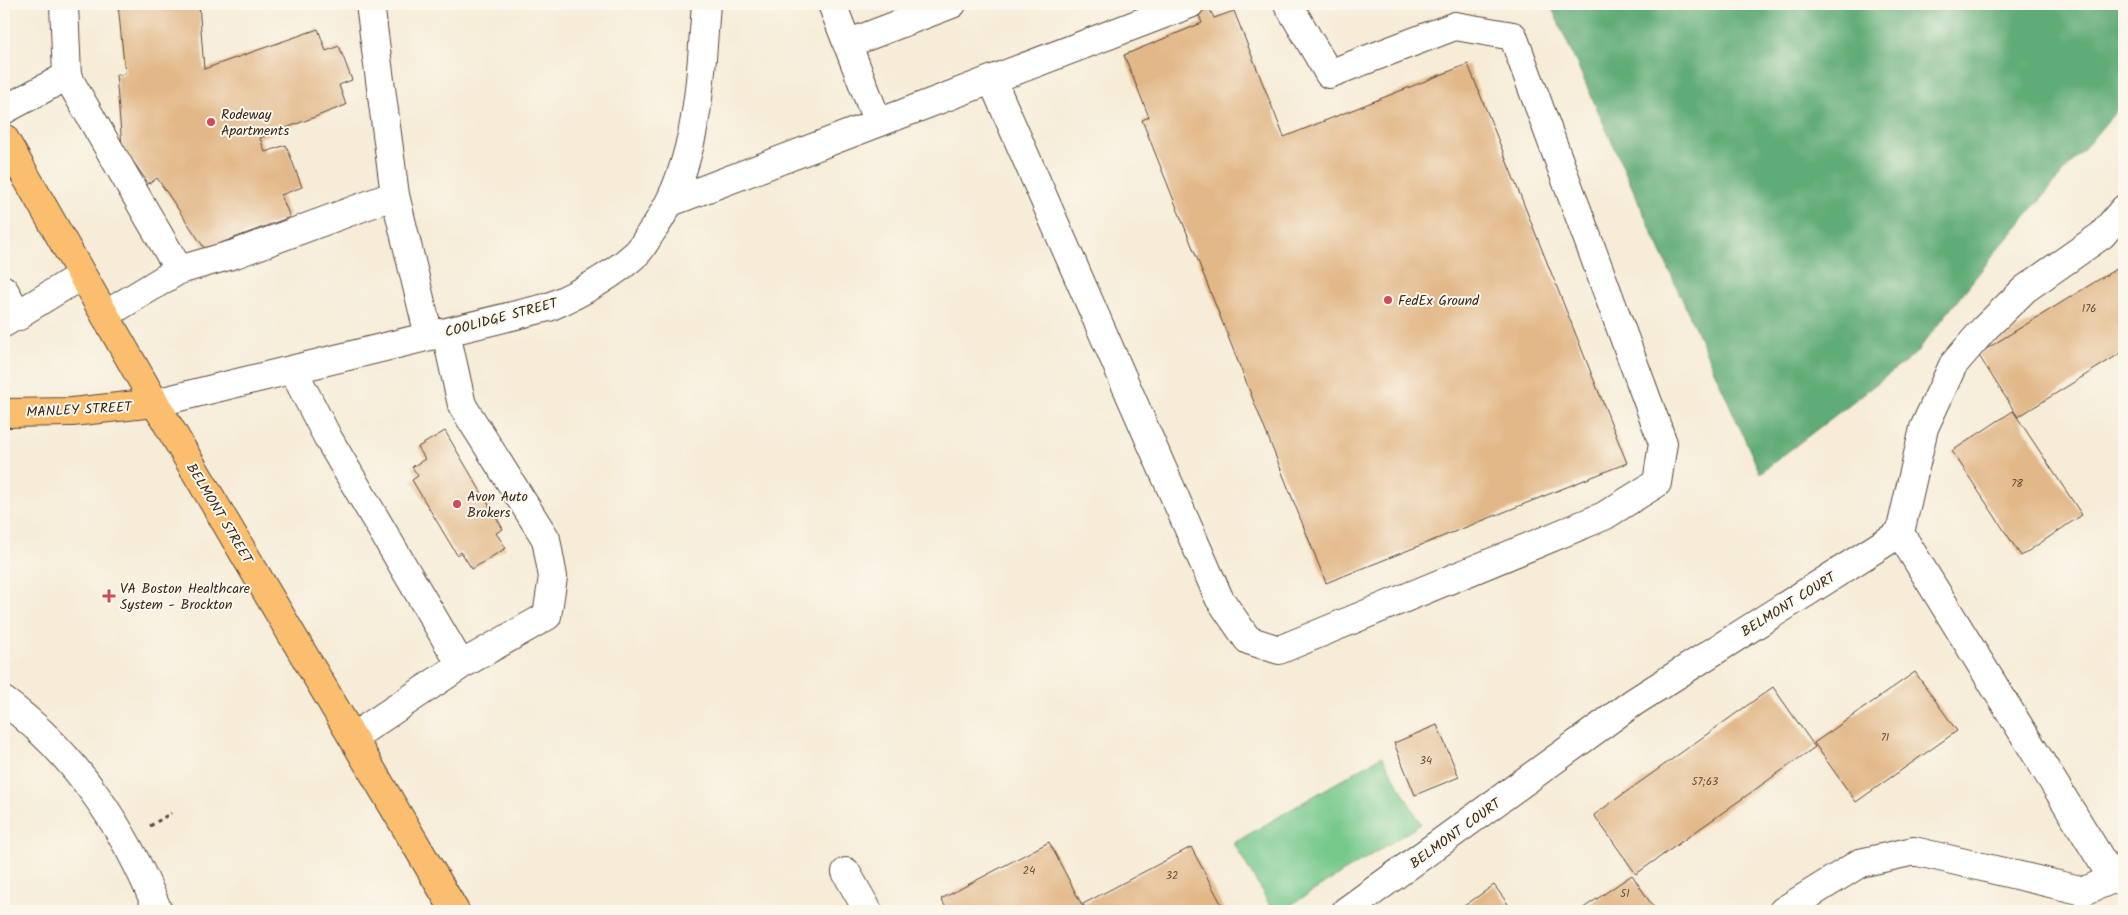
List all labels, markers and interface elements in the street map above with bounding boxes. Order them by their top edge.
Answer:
place label: Rodeway Apartments [221,104,289,142]
marker: Rodeway Apartments [205,116,217,128]
place label: FedEx Ground [1398,290,1480,312]
street label: COOLIDGE STREET [442,292,562,344]
marker: FedEx Ground [1382,294,1394,306]
house number: 176 [2082,300,2096,318]
street label: MANLEY STREET [26,396,134,424]
street label: BELMONT STREET [180,459,259,569]
house number: 78 [2011,475,2023,493]
place label: Avon Auto Brokers [467,486,528,524]
marker: Avon Auto Brokers [451,498,463,510]
street label: BELMONT COURT [1737,566,1841,643]
place label: VA Boston Healthcare System - Brockton [120,578,251,616]
marker: VA Boston Healthcare System - Brockton [102,589,116,603]
house number: 71 [1881,729,1889,747]
house number: 34 [1420,752,1432,770]
house number: 57;63 [1692,773,1718,791]
street label: BELMONT COURT [1405,792,1507,874]
house number: 24 [1023,862,1035,880]
house number: 32 [1166,867,1178,885]
house number: 51 [1620,885,1630,903]

